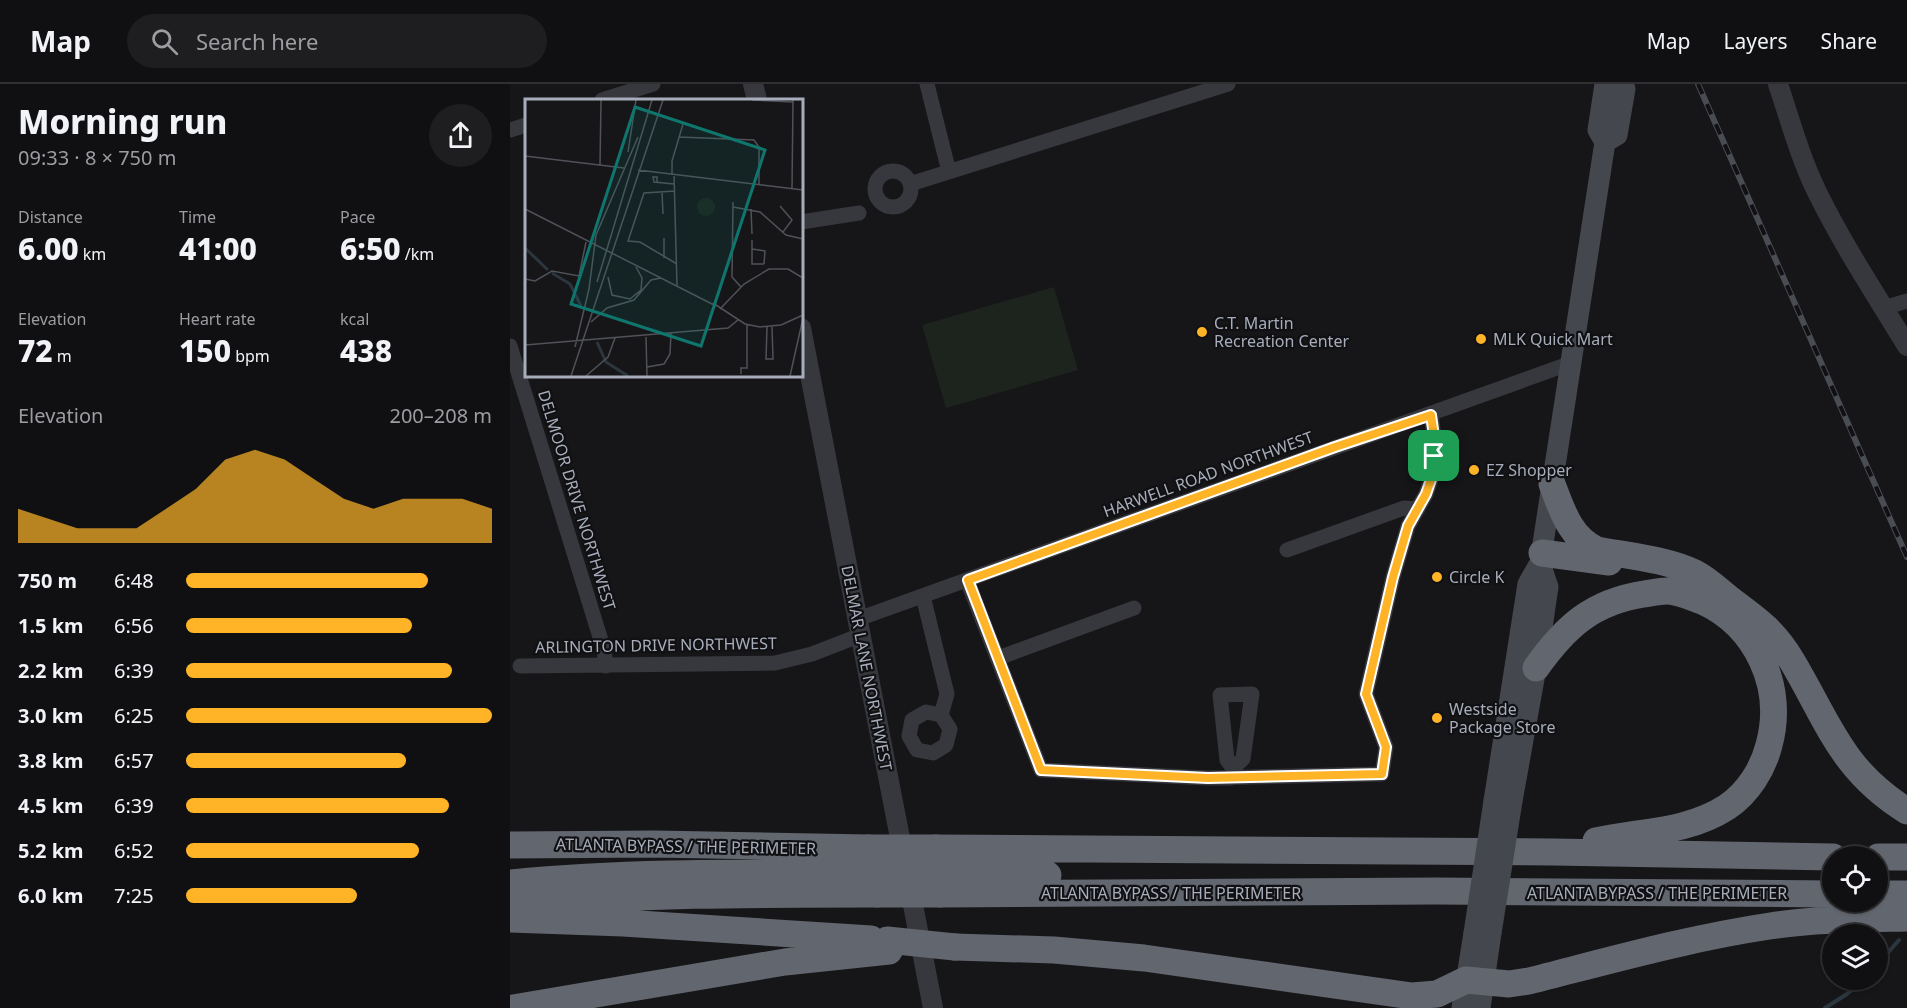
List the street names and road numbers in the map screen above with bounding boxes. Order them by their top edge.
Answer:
street label: DELMOOR DRIVE NORTHWEST [533,387,621,613]
street label: HARWELL ROAD NORTHWEST [1100,426,1316,522]
street label: DELMAR LANE NORTHWEST [836,564,898,773]
street label: ARLINGTON DRIVE NORTHWEST [535,632,777,658]
street label: ATLANTA BYPASS / THE PERIMETER [556,833,816,859]
street label: ATLANTA BYPASS / THE PERIMETER [1041,882,1301,904]
street label: ATLANTA BYPASS / THE PERIMETER [1527,882,1787,904]

